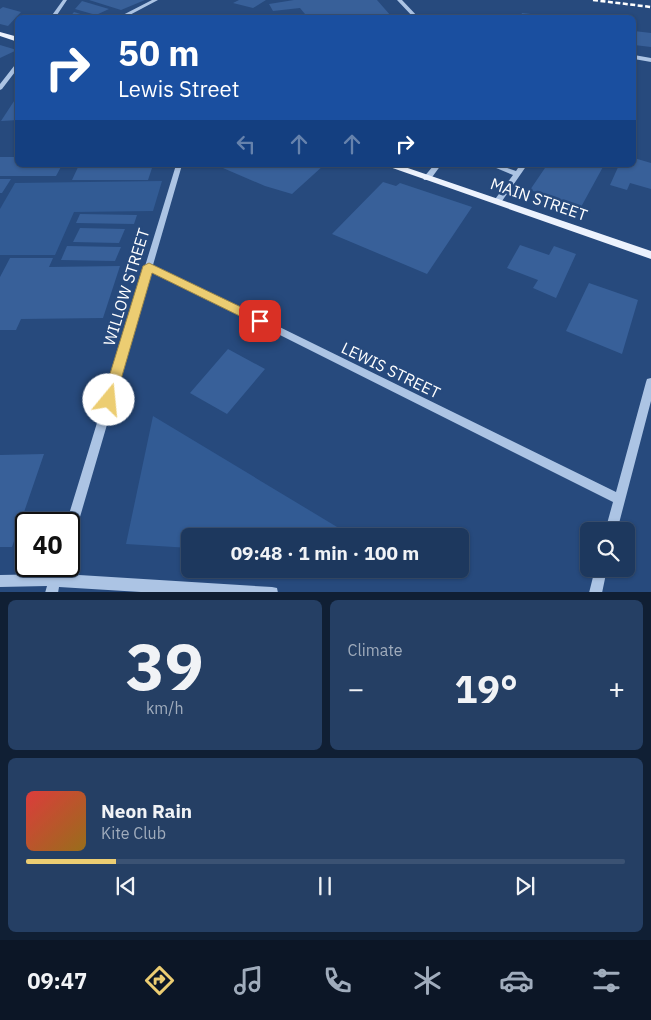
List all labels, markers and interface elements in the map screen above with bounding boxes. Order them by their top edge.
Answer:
text: 50 m [118,30,200,76]
icon: right [35,35,100,100]
text: Lewis Street [118,74,239,103]
icon: left [232,130,260,158]
icon: ahead [285,130,313,158]
icon: ahead [338,130,366,158]
icon: right [391,130,419,158]
street label: MAIN STREET [488,173,590,225]
street label: WILLOW STREET [99,226,153,348]
pin [239,300,281,342]
icon: arrive [246,307,274,335]
street label: LEWIS STREET [338,337,444,403]
position arrow [82,373,134,425]
speed limit sign: 40 [15,512,80,577]
map controls [580,522,635,577]
button: search [580,522,635,577]
text: 09:48 · 1 min · 100 m [231,541,419,565]
text: 39 [126,623,204,708]
text: Climate [348,640,403,660]
text: 19° [455,664,518,713]
text: − [348,670,364,707]
text: + [608,670,625,707]
text: km/h [146,698,184,718]
text: Neon Rain [101,799,192,823]
text: Kite Club [101,823,166,843]
icon: previous [112,872,140,900]
icon: pause [311,872,339,900]
icon: next [511,872,539,900]
icon: directions [142,963,177,998]
icon: music [231,963,266,998]
icon: phone [320,963,355,998]
icon: climate [410,963,445,998]
icon: car [499,963,534,998]
icon: filters [589,963,624,998]
text: 09:47 [27,966,87,995]

